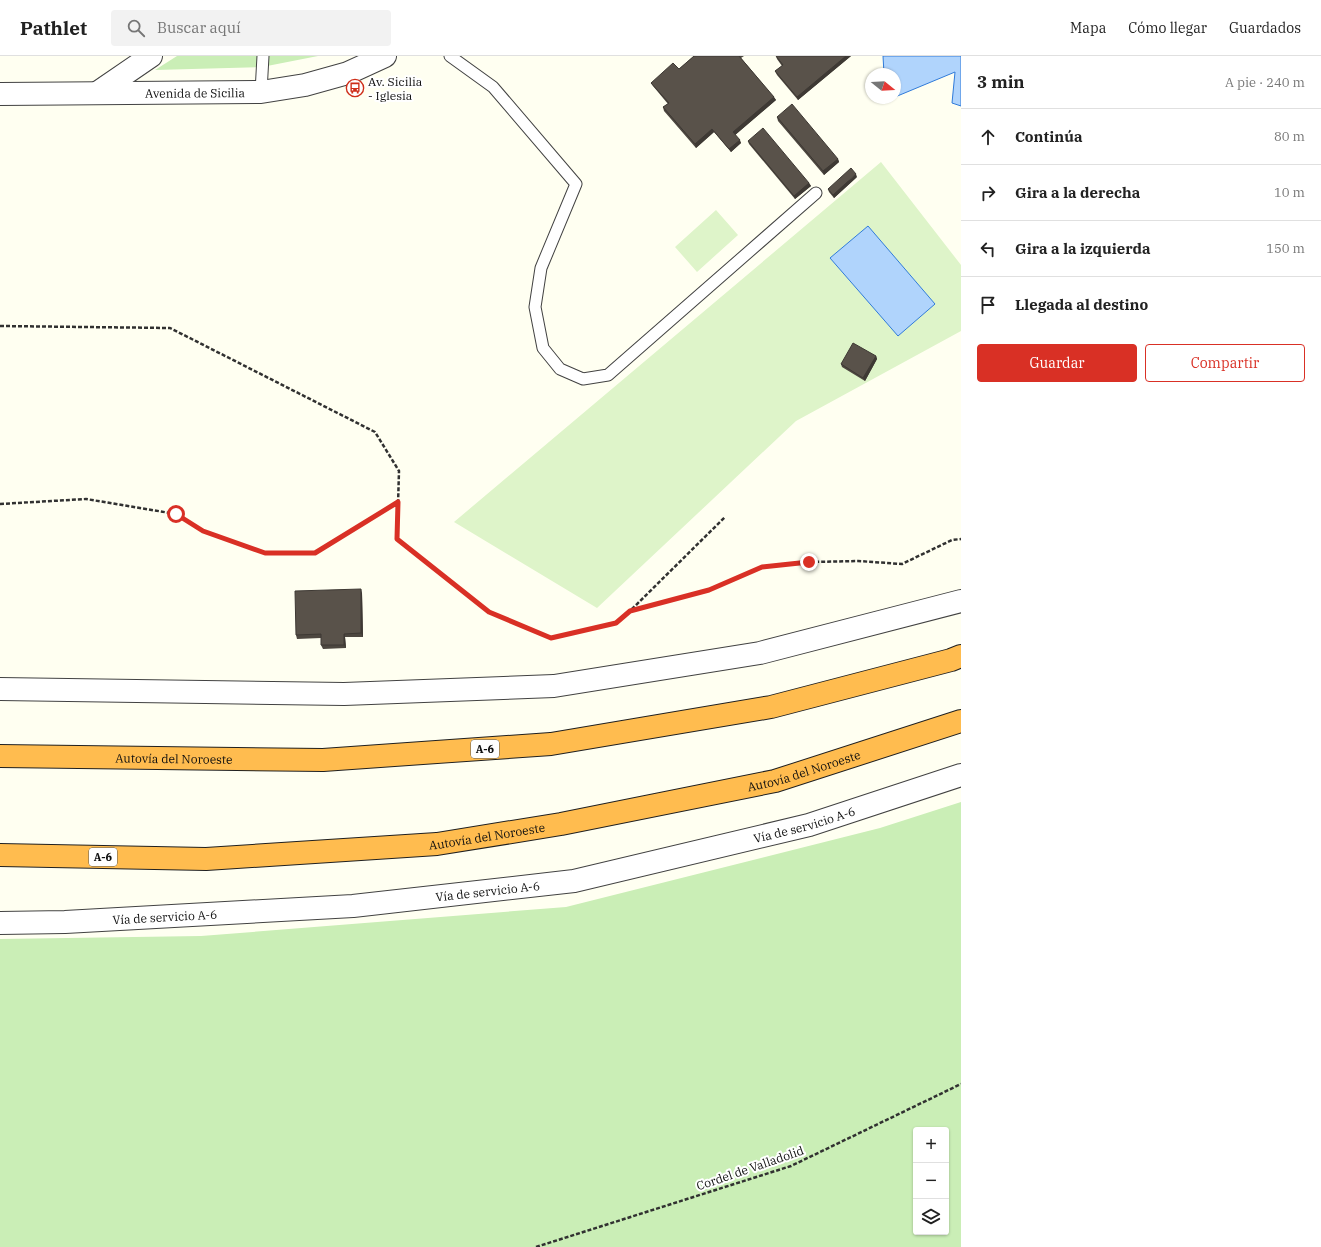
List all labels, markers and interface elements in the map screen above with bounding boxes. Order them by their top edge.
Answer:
search box [111,10,391,46]
text: Pathlet [20,16,87,40]
icon: search [125,17,147,39]
text: Buscar aquí [157,18,241,37]
text: Mapa [1070,19,1106,37]
text: Cómo llegar [1128,19,1207,37]
text: Guardados [1229,19,1301,37]
north arrow [865,68,901,104]
text: 3 min [977,71,1025,93]
place label: Av. Sicilia - Iglesia [368,74,423,103]
text: A pie · 240 m [1225,74,1305,91]
bus stop icon: Av. Sicilia - Iglesia [345,78,365,98]
street label: Avenida de Sicilia [145,85,246,100]
icon: ahead [977,126,999,148]
text: Continúa [1015,127,1082,146]
text: 80 m [1274,128,1305,145]
icon: right [977,182,999,204]
text: Gira a la derecha [1015,183,1140,202]
text: 10 m [1274,184,1305,201]
icon: left [977,238,999,260]
text: Gira a la izquierda [1015,239,1151,258]
text: 150 m [1266,240,1305,257]
icon: arrive [977,294,999,316]
text: Llegada al destino [1015,295,1148,314]
button: Guardar [977,344,1137,382]
button: Compartir [1145,344,1305,382]
route start [167,505,185,523]
route end [800,553,818,571]
road number: A-6 [471,740,499,758]
street label: Autovía del Noroeste [746,746,862,794]
street label: Autovía del Noroeste [115,750,233,766]
street label: Vía de servicio A-6 [752,803,857,845]
street label: Autovía del Noroeste [428,819,546,852]
road number: A-6 [89,848,117,866]
street label: Vía de servicio A-6 [435,877,541,904]
street label: Vía de servicio A-6 [112,906,218,927]
map controls [913,1127,949,1235]
button: + [913,1127,949,1163]
street label: Cordel de Valladolid [694,1143,806,1193]
button: − [913,1163,949,1199]
button: layers [913,1199,949,1235]

